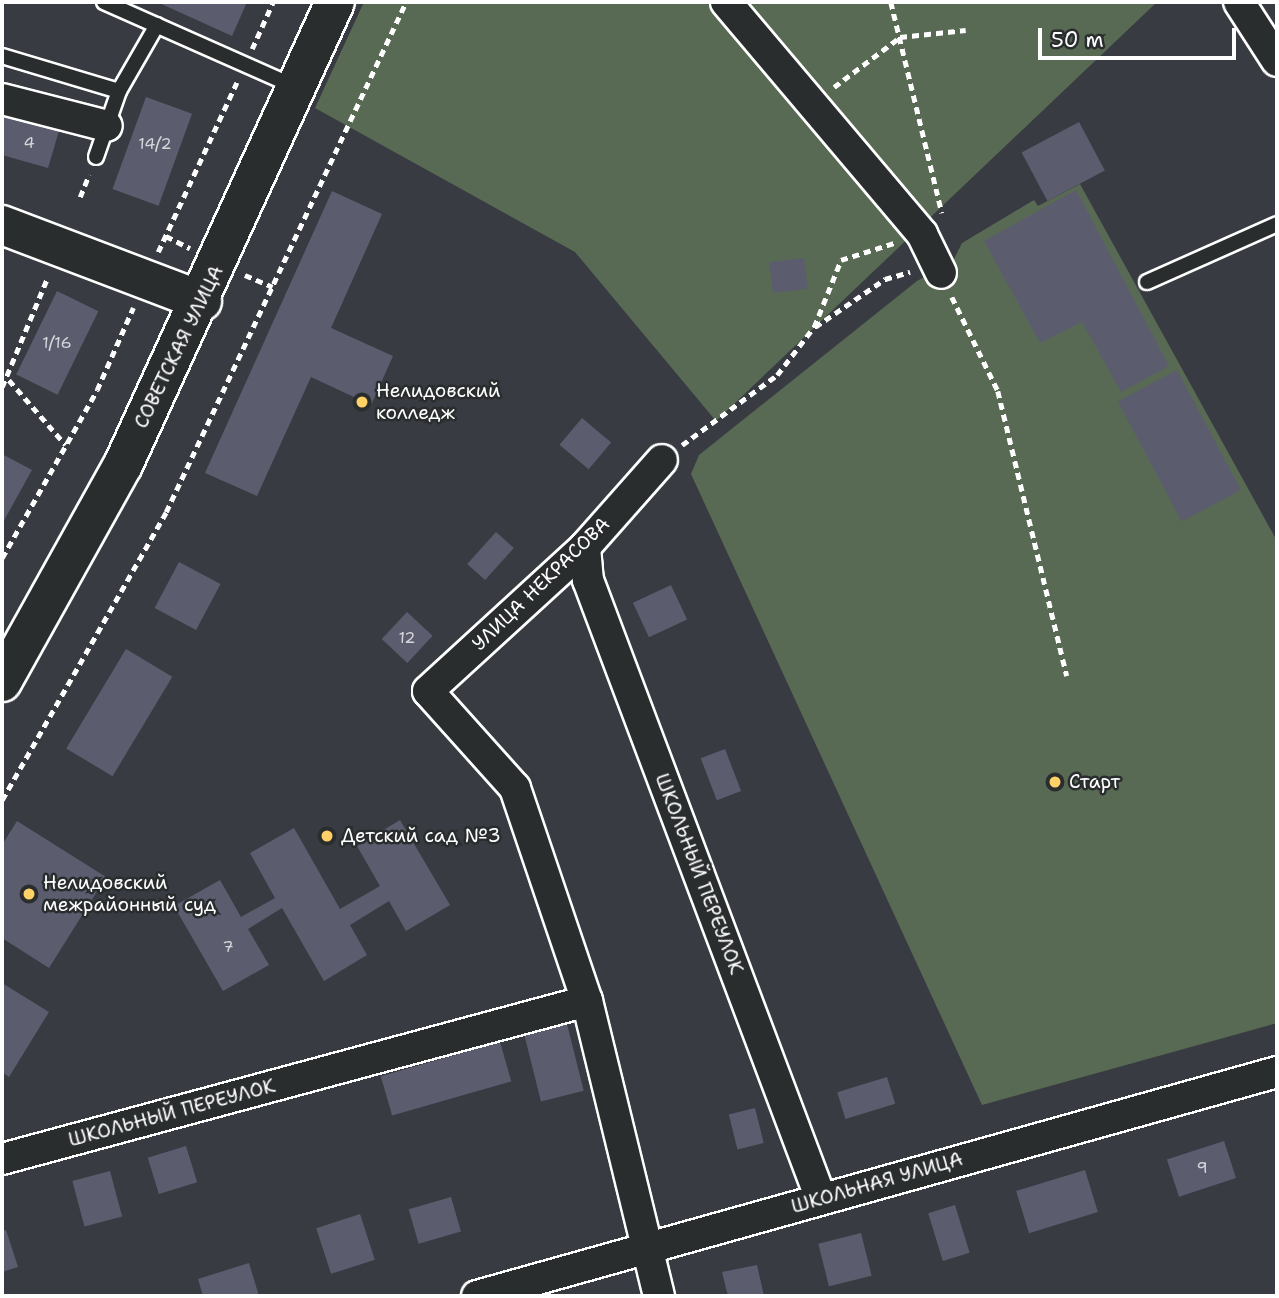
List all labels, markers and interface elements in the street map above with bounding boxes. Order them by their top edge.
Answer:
scale bar [1041,14,1239,58]
text: 50 m [1051,26,1104,54]
house number: 4 [23,133,35,153]
house number: 14/2 [138,134,172,154]
street label: СОВЕТСКАЯ УЛИЦА [130,262,228,432]
house number: 1/16 [42,333,72,353]
place label: Нелидовский колледж [376,380,500,424]
marker: Нелидовский колледж [354,394,370,410]
street label: УЛИЦА НЕКРАСОВА [468,513,614,655]
house number: 12 [398,628,416,648]
street label: ШКОЛЬНЫЙ ПЕРЕУЛОК [650,770,748,978]
place label: Старт [1069,771,1120,793]
marker: Старт [1047,774,1063,790]
place label: Детский сад №3 [341,825,501,847]
marker: Детский сад №3 [319,828,335,844]
place label: Нелидовский межрайонный суд [43,872,216,916]
marker: Нелидовский межрайонный суд [21,886,37,902]
house number: 7 [222,937,234,957]
street label: ШКОЛЬНЫЙ ПЕРЕУЛОК [66,1074,278,1152]
street label: ШКОЛЬНАЯ УЛИЦА [789,1148,965,1218]
house number: 9 [1196,1158,1208,1178]

